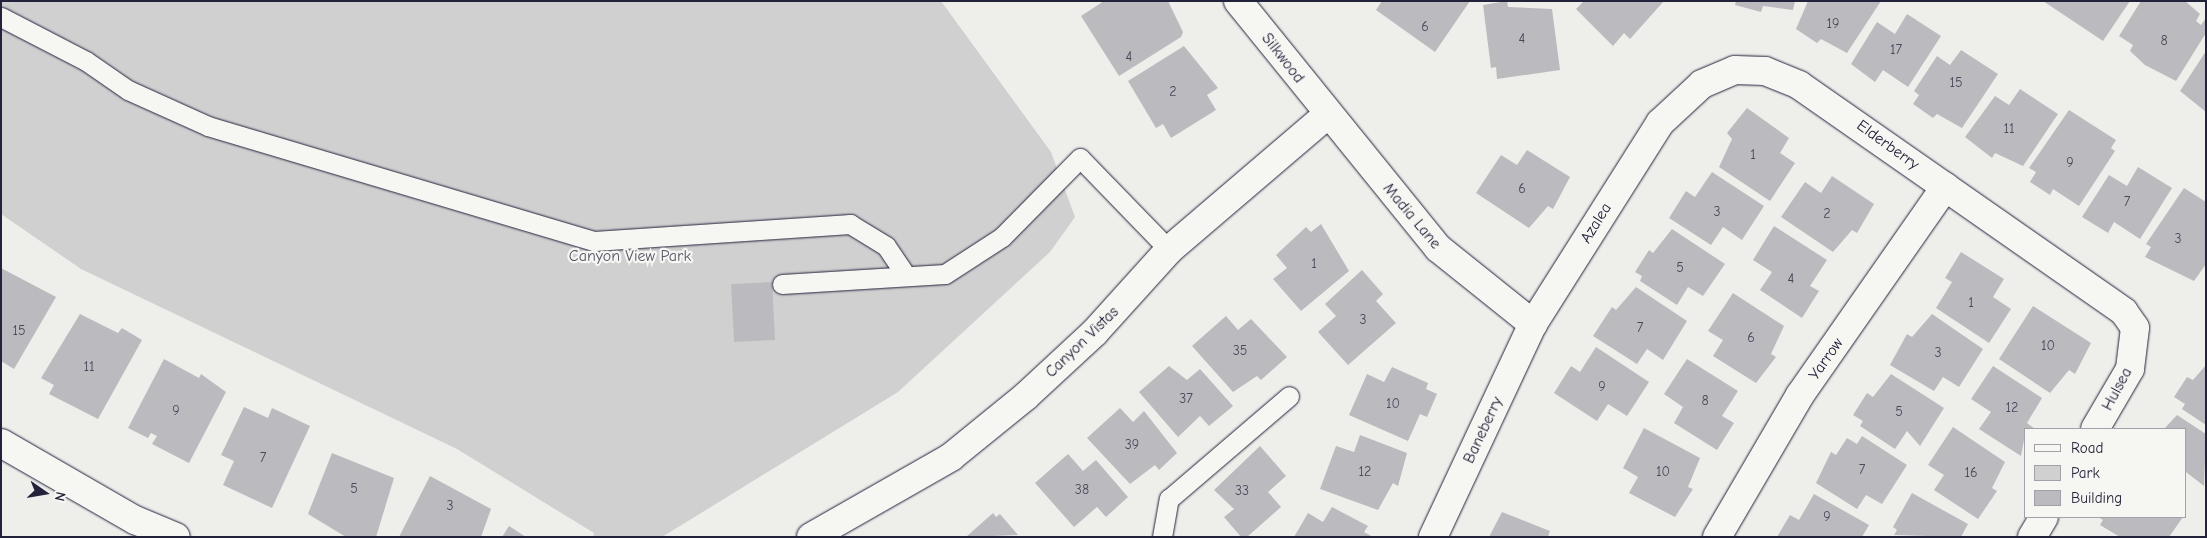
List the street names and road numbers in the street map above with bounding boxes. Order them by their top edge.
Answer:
street label: Silkwood [1257,29,1309,87]
street label: Elderberry [1853,116,1923,174]
street label: Madia Lane [1379,179,1445,253]
street label: Azalea [1576,199,1616,247]
street label: Canyon Vistas [1041,302,1123,382]
street label: Yarrow [1805,334,1847,384]
street label: Hulsea [2098,364,2136,414]
street label: Baneberry [1459,394,1507,466]

